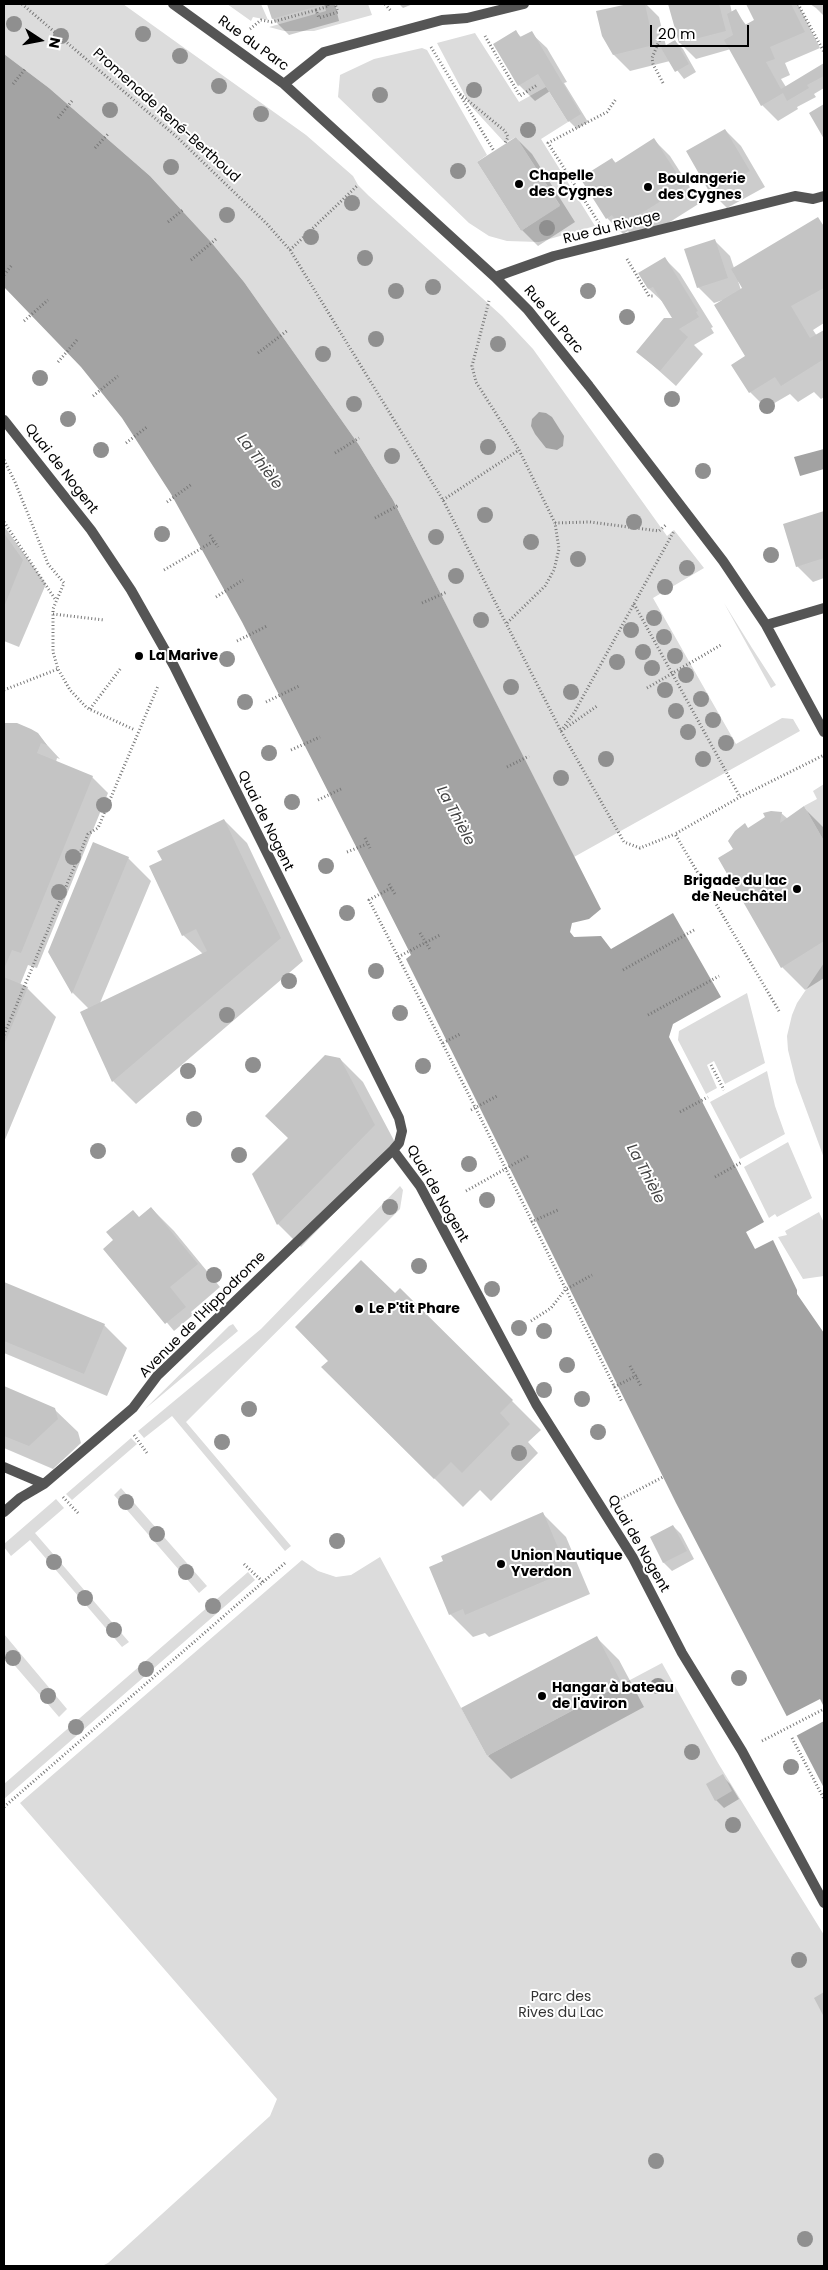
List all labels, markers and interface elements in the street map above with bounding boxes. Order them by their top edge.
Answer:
street label: Rue du Parc [214,13,292,75]
north arrow [15,15,65,65]
scale bar [653,15,752,47]
text: 20 m [658,23,696,44]
text: N [44,36,66,50]
street label: Promenade René-Berthoud [89,45,243,187]
place label: Chapelle des Cygnes [529,168,613,200]
place label: Boulangerie des Cygnes [658,171,746,203]
marker: Chapelle des Cygnes [513,178,525,190]
marker: Boulangerie des Cygnes [642,181,654,193]
street label: Rue du Rivage [562,208,662,248]
street label: Rue du Parc [520,283,586,357]
street label: Quai de Nogent [21,421,101,517]
water label: La Thièle [232,431,286,493]
place label: La Marive [149,648,218,664]
marker: La Marive [133,650,145,662]
street label: Quai de Nogent [233,768,297,874]
water label: La Thièle [432,783,478,849]
place label: Brigade du lac de Neuchâtel [684,873,787,906]
marker: Brigade du lac de Neuchâtel [791,883,803,895]
water label: La Thièle [622,1141,668,1207]
street label: Quai de Nogent [402,1142,472,1246]
street label: Avenue de l'Hippodrome [136,1248,270,1382]
place label: Le P'tit Phare [369,1301,460,1317]
marker: Le P'tit Phare [353,1303,365,1315]
street label: Quai de Nogent [603,1492,673,1596]
place label: Union Nautique Yverdon [511,1548,623,1580]
marker: Union Nautique Yverdon [495,1558,507,1570]
place label: Hangar à bateau de l'aviron [552,1680,674,1712]
marker: Hangar à bateau de l'aviron [536,1690,548,1702]
park label: Parc des Rives du Lac [518,1989,604,2021]

